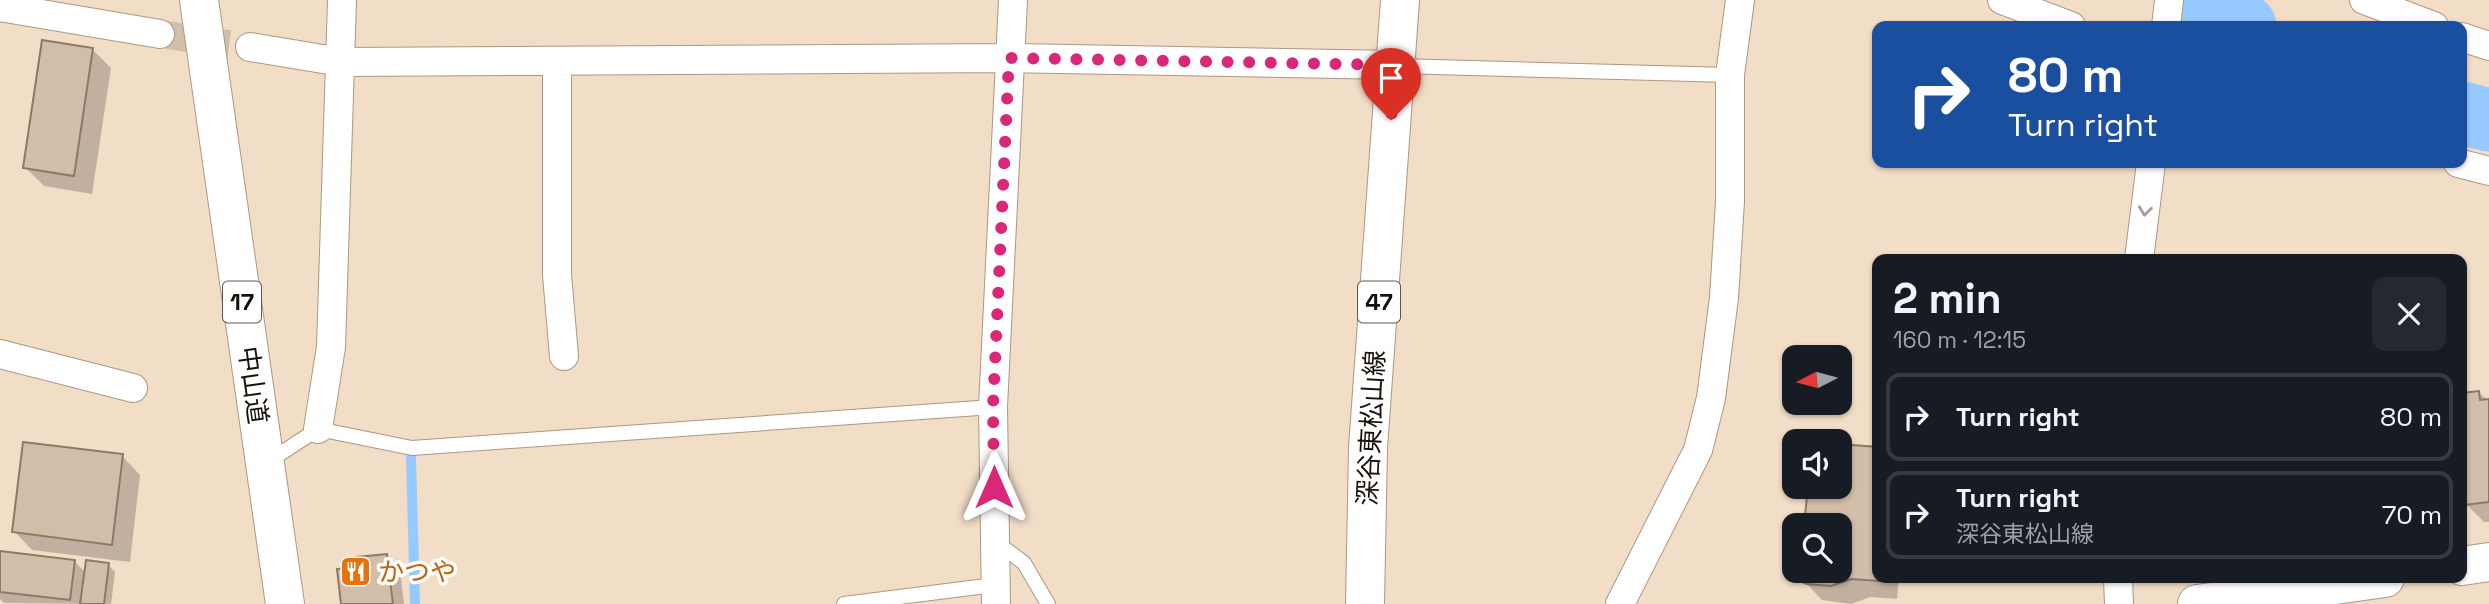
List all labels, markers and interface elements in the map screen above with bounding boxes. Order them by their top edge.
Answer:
text: 80 m [2008,44,2123,106]
pin [1361,48,1421,120]
icon: right [1893,49,1984,140]
icon: arrive [1372,59,1410,97]
text: Turn right [2008,105,2158,145]
one-way arrow [2138,205,2153,217]
text: 2 min [1893,272,2002,325]
button: close [2372,277,2446,351]
road number: 17 [223,282,261,323]
road number: 47 [1358,282,1400,323]
text: 160 m · 12:15 [1893,325,2026,355]
street label: 中山道 [231,344,275,426]
north arrow [1782,345,1852,415]
map controls [1782,345,1852,583]
street label: 深谷東松山線 [1350,349,1392,507]
icon: right [1897,398,1935,436]
text: Turn right [1956,400,2080,434]
text: 80 m [2380,400,2442,434]
button: sound [1782,429,1852,499]
position arrow [957,450,1031,524]
text: Turn right [1956,481,2080,515]
icon: right [1897,496,1935,534]
text: 70 m [2382,498,2442,532]
button: search [1782,513,1852,583]
text: 深谷東松山線 [1956,519,2094,549]
restaurant icon: かつや [338,555,372,589]
place label: かつや [378,555,456,589]

